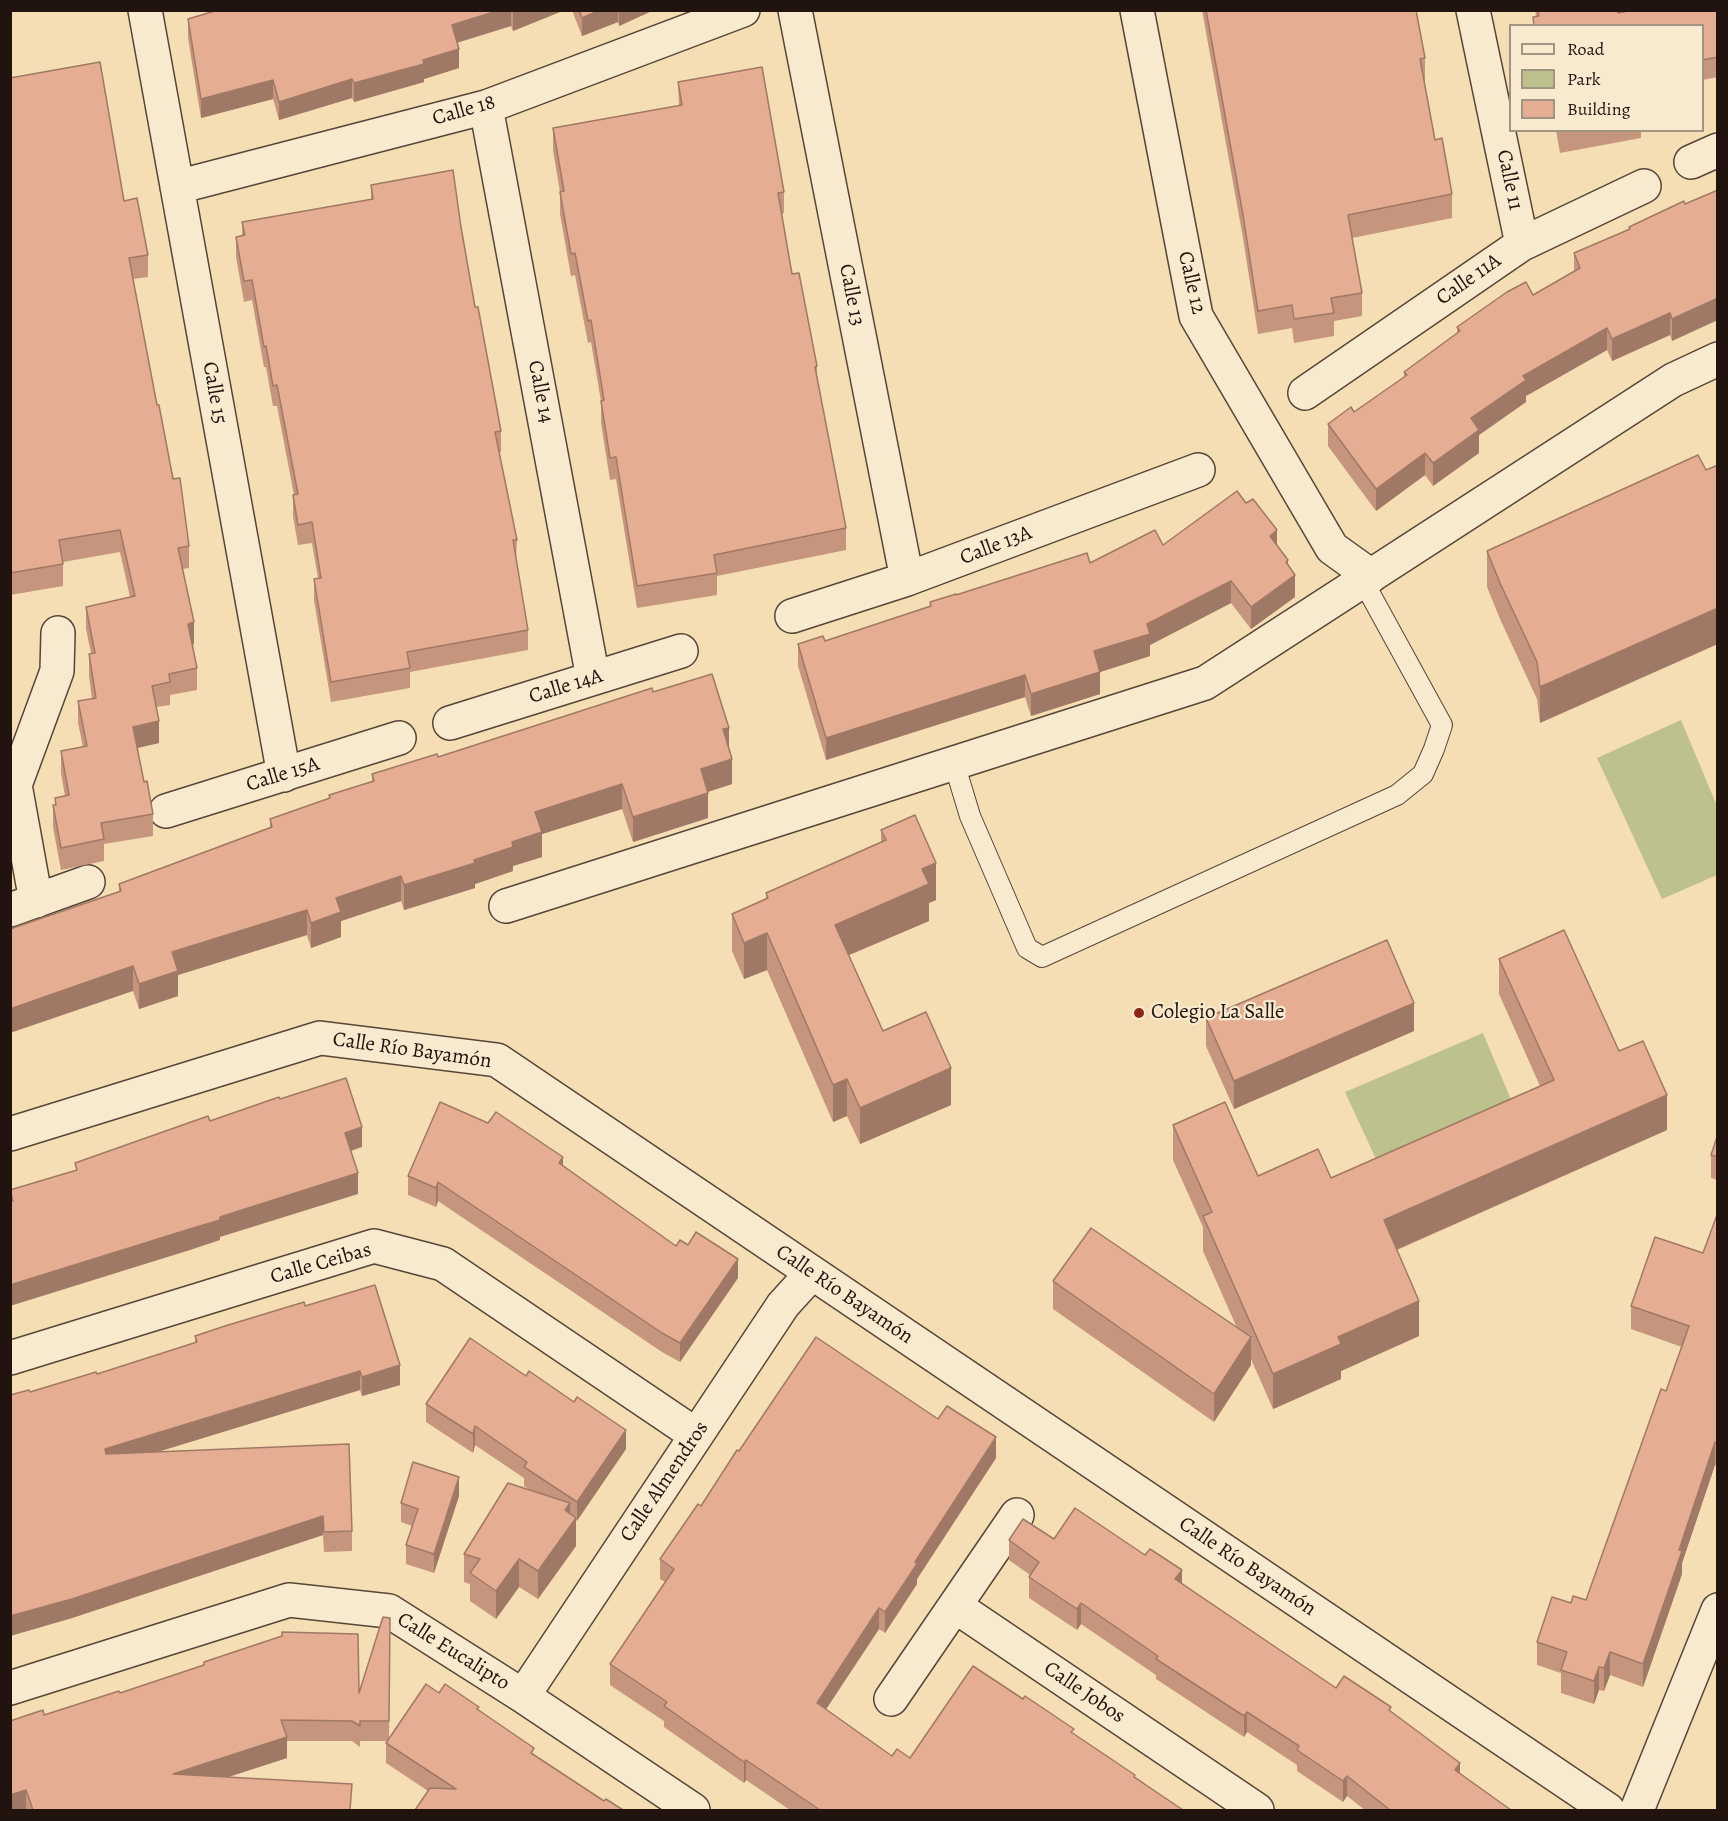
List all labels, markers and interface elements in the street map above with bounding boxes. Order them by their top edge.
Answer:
legend [1509,24,1704,132]
text: Road [1567,37,1604,61]
text: Park [1567,67,1601,91]
street label: Calle 18 [430,90,498,132]
text: Building [1567,97,1631,121]
street label: Calle 11 [1490,147,1528,213]
street label: Calle 12 [1172,249,1210,317]
street label: Calle 11A [1432,249,1506,311]
street label: Calle 13 [833,262,869,328]
street label: Calle 14 [522,358,558,426]
street label: Calle 15 [196,360,232,426]
street label: Calle 13A [957,521,1035,571]
street label: Calle 14A [526,664,606,710]
street label: Calle 15A [243,752,323,798]
place label: Colegio La Salle [1151,1000,1284,1026]
marker: Colegio La Salle [1132,1006,1146,1020]
street label: Calle Río Bayamón [331,1027,493,1075]
street label: Calle Ceibas [268,1238,374,1290]
street label: Calle Río Bayamón [771,1240,917,1350]
street label: Calle Almendros [615,1417,715,1547]
street label: Calle Río Bayamón [1174,1512,1320,1622]
street label: Calle Eucalipto [392,1607,514,1697]
street label: Calle Jobos [1038,1657,1130,1729]

